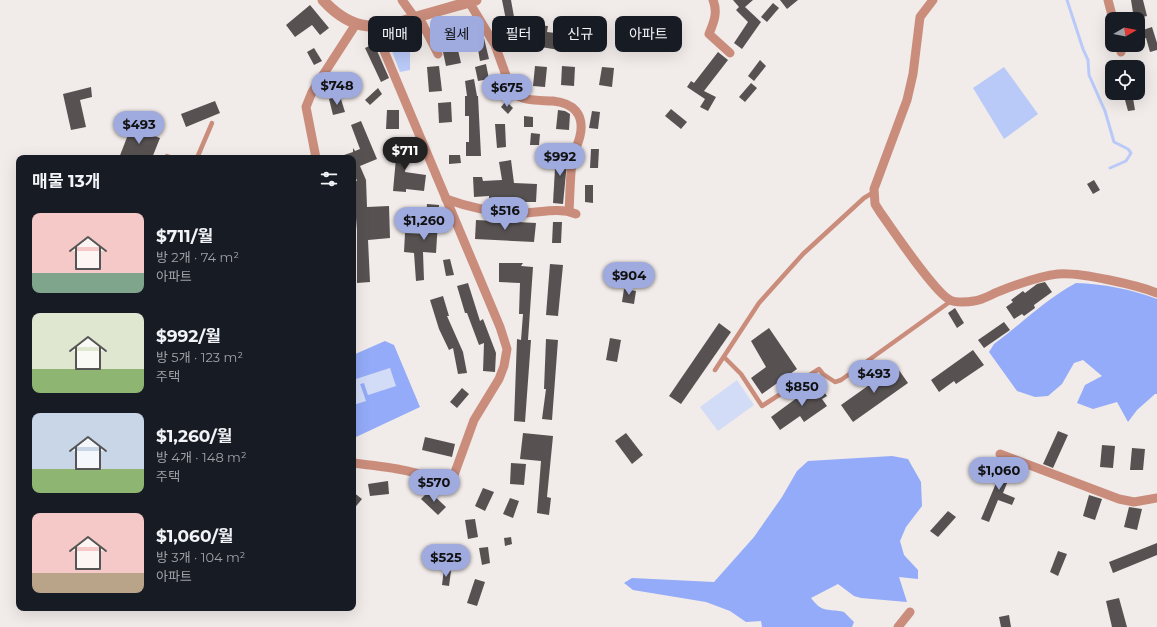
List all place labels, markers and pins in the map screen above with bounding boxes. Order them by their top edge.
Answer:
pin: $748 [313,72,361,106]
pin: $675 [483,74,531,108]
pin: $493 [115,111,163,145]
pin: $711 [381,137,429,171]
pin: $992 [536,143,584,177]
pin: $516 [481,197,529,231]
pin: $1,260 [391,207,457,241]
pin: $904 [605,262,653,296]
pin: $493 [850,360,898,394]
pin: $850 [778,373,826,407]
pin: $1,060 [966,457,1032,491]
pin: $570 [410,469,458,503]
pin: $525 [422,544,470,578]

